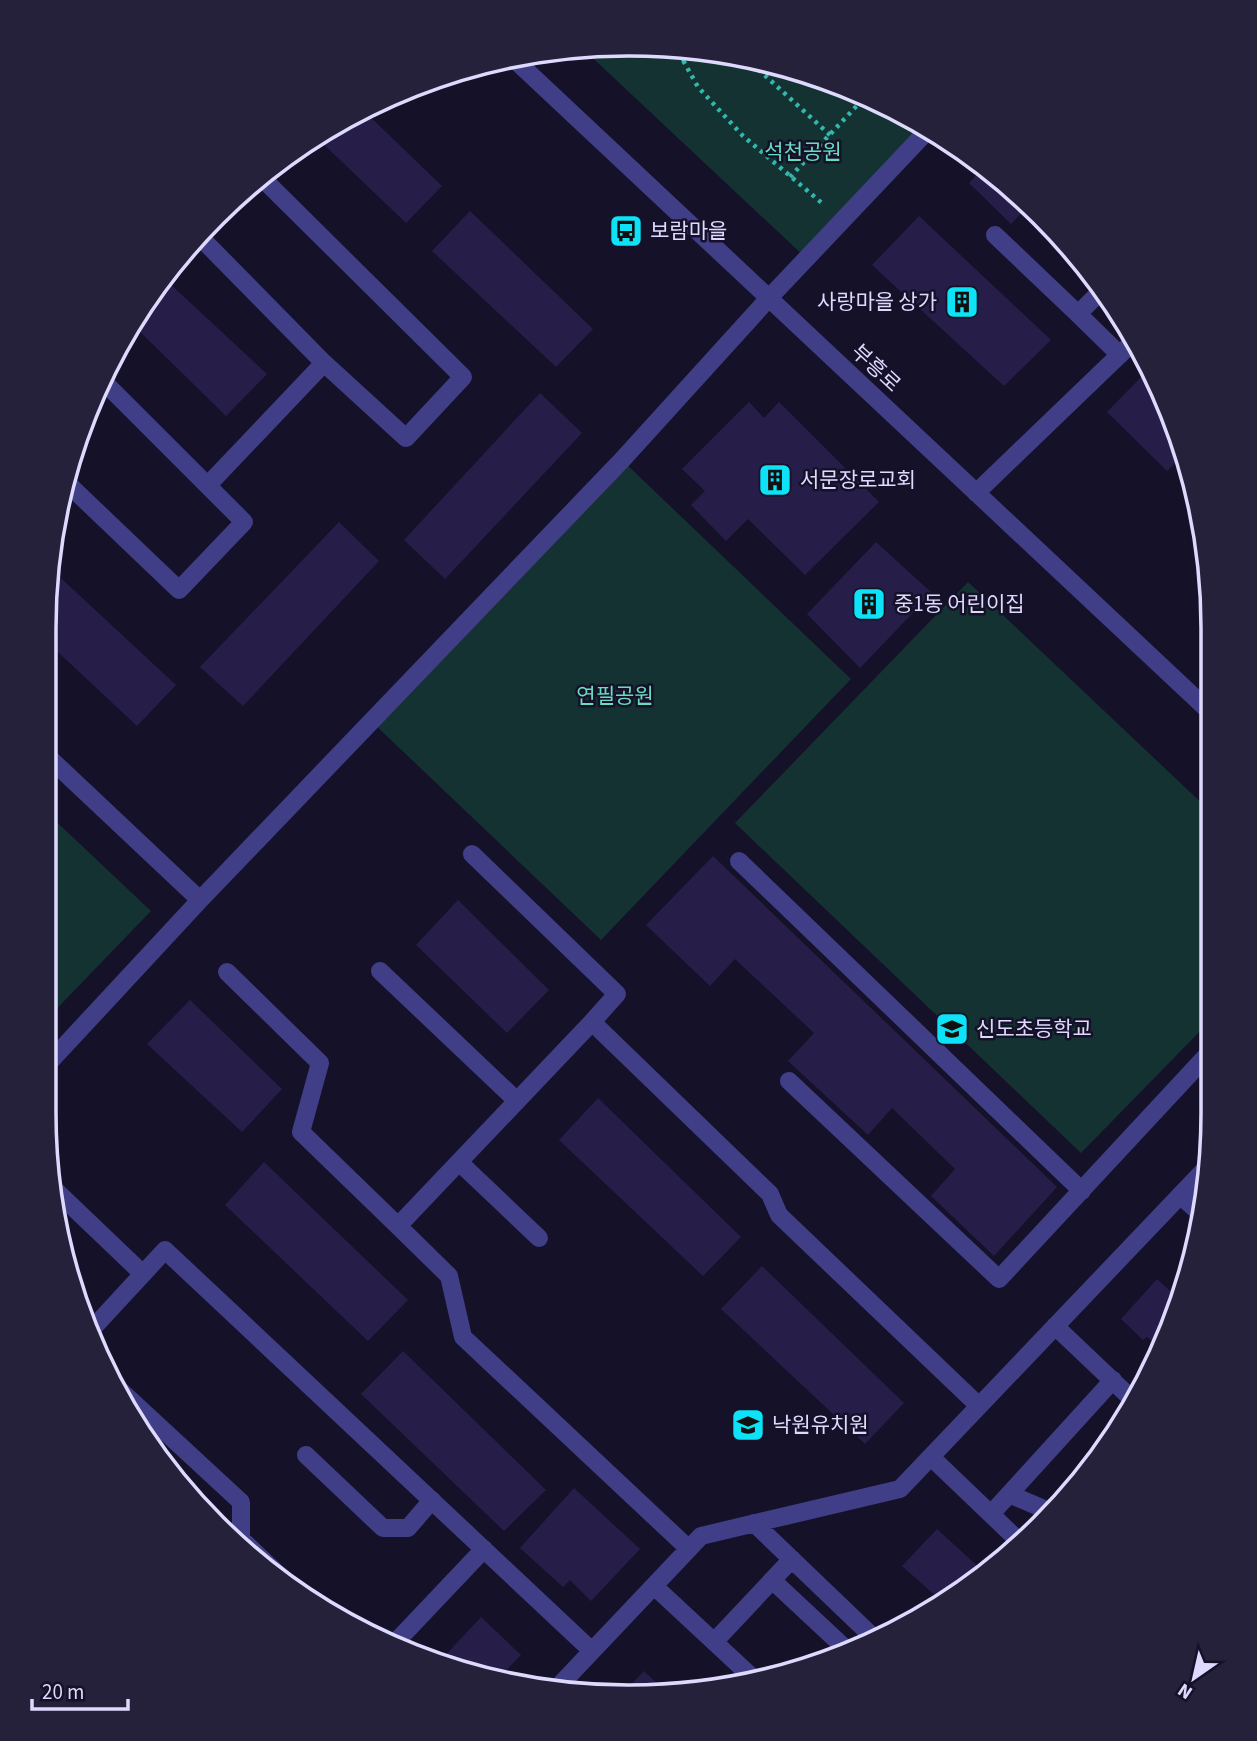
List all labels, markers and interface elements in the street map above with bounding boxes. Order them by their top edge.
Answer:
park label: 석천공원 [764,137,842,167]
bus stop icon: 보람마을 [607,212,645,250]
place label: 보람마을 [650,216,727,246]
building icon: 사랑마을 상가 [943,283,981,321]
place label: 사랑마을 상가 [817,287,937,317]
street label: 부흥로 [845,337,907,399]
building icon: 서문장로교회 [756,461,794,499]
place label: 서문장로교회 [800,465,916,495]
building icon: 중1동 어린이집 [850,585,888,623]
place label: 중1동 어린이집 [894,589,1025,619]
park label: 연필공원 [576,681,654,711]
school or university icon: 신도초등학교 [933,1010,971,1048]
place label: 신도초등학교 [976,1014,1092,1044]
school or university icon: 낙원유치원 [729,1406,767,1444]
place label: 낙원유치원 [772,1410,869,1440]
north arrow [1159,1643,1229,1713]
scale bar [32,1668,128,1712]
text: N [1173,1676,1198,1706]
text: 20 m [42,1677,84,1707]

